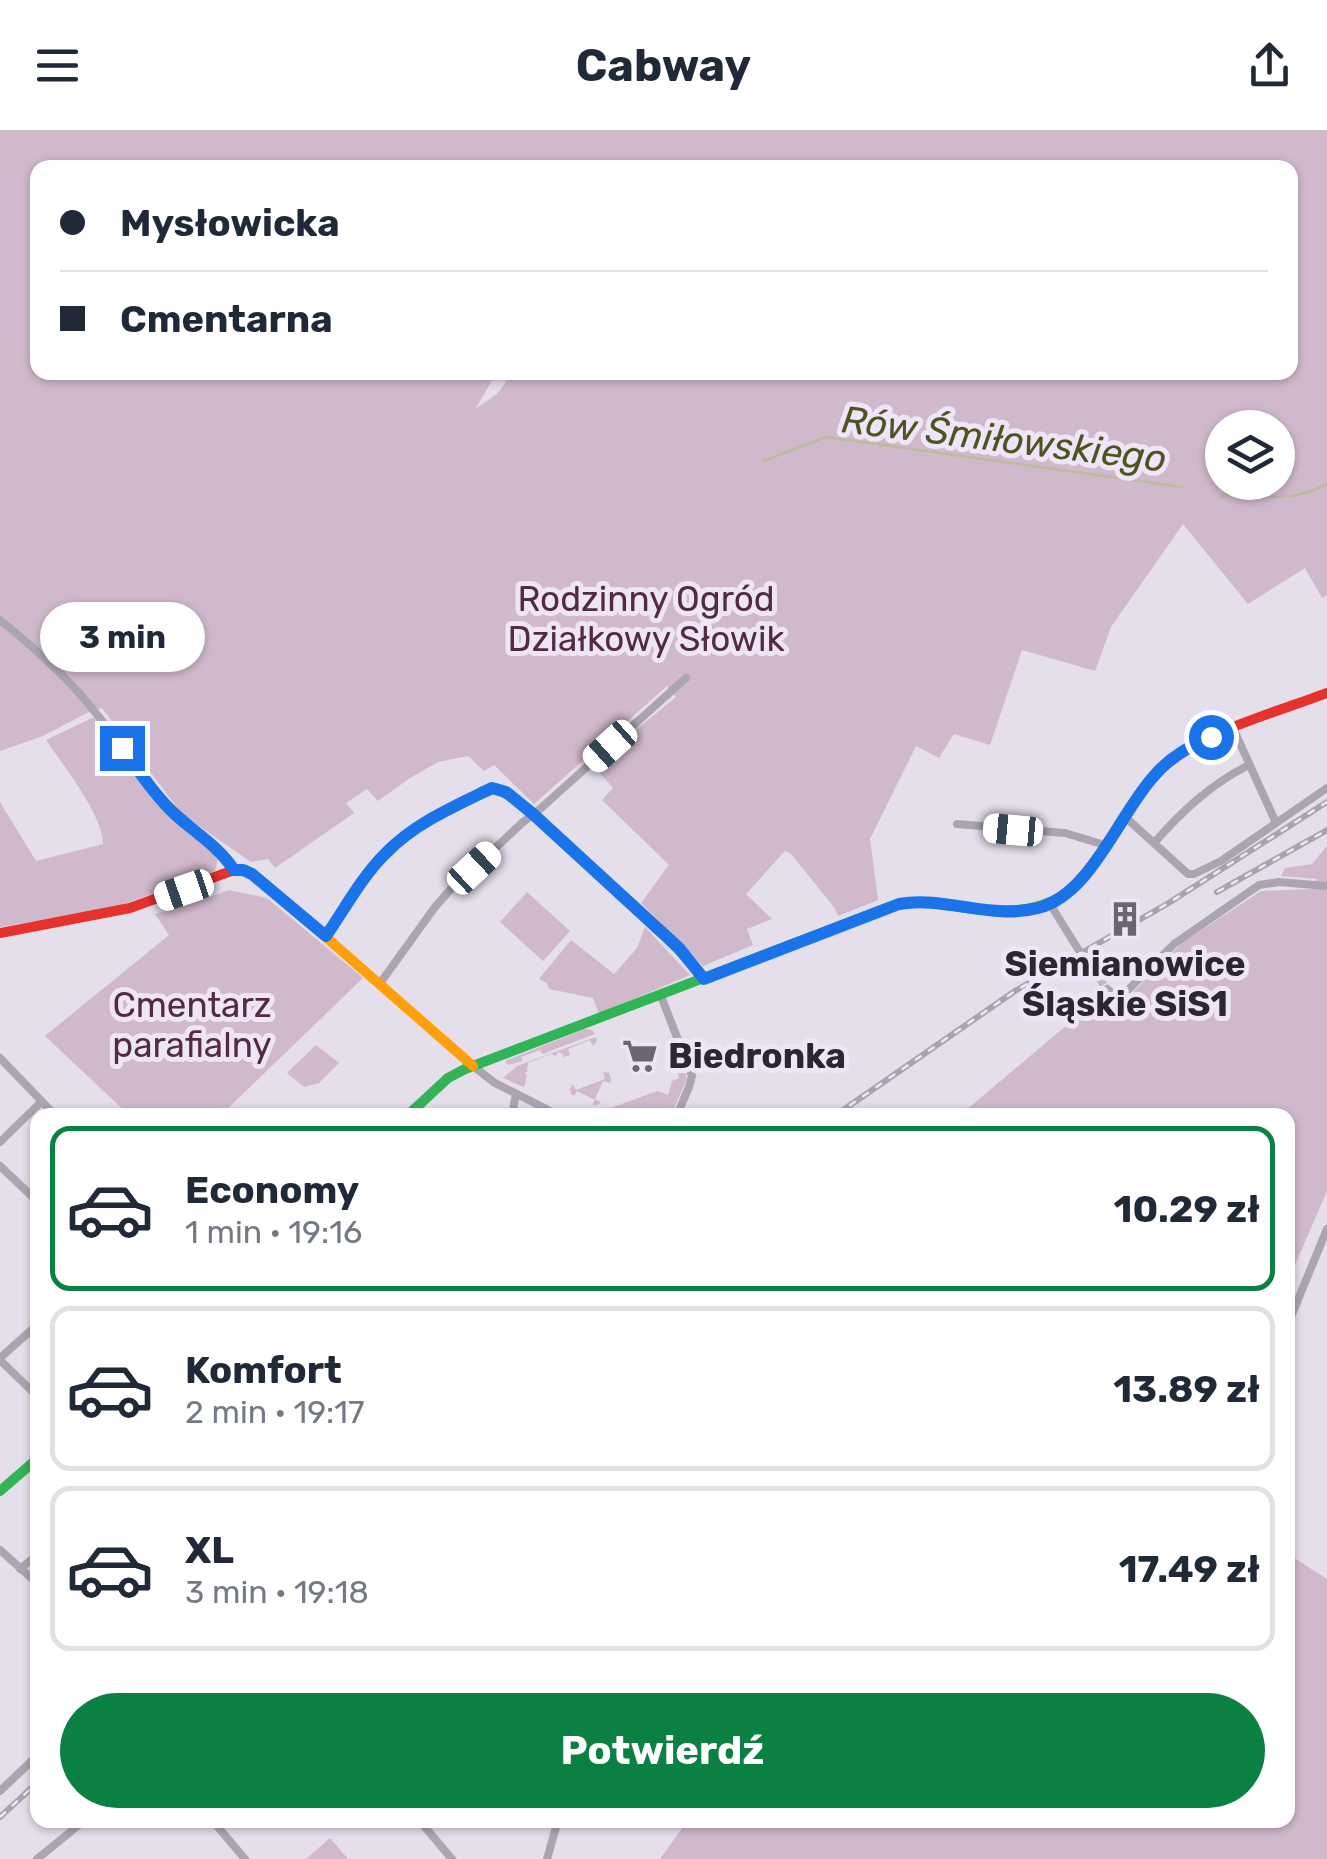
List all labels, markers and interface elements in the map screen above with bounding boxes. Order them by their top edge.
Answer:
icon: menu [30,38,85,93]
icon: share [1242,38,1297,93]
text: Cabway [576,39,751,92]
text: Mysłowicka [120,200,340,246]
text: Cmentarna [120,296,333,342]
water label: Rów Śmiłowskiego [839,396,1169,482]
map controls [1205,410,1295,500]
button: layers [1205,410,1295,500]
park label: Rodzinny Ogród Działkowy Słowik [508,578,784,660]
callout: 3 min [39,603,204,673]
text: 3 min [79,618,166,656]
car [578,715,642,777]
route start [1189,715,1234,760]
route end [100,726,145,771]
car [982,812,1044,848]
car [442,837,506,899]
car [151,866,217,914]
building icon: Siemianowice Śląskie SiS1 [1106,900,1144,938]
place label: Siemianowice Śląskie SiS1 [1005,943,1245,1025]
park label: Cmentarz parafialny [112,984,272,1066]
place label: Biedronka [668,1035,846,1077]
supermarket icon: Biedronka [621,1037,659,1075]
icon: car [65,1164,155,1254]
text: Economy [185,1167,359,1213]
text: 10.29 zł [1114,1186,1260,1232]
text: 1 min · 19:16 [185,1213,362,1251]
icon: car [65,1344,155,1434]
text: Komfort [185,1347,342,1393]
text: 13.89 zł [1113,1366,1260,1412]
text: 2 min · 19:17 [185,1393,364,1431]
icon: car [65,1524,155,1614]
text: XL [185,1527,234,1573]
text: 17.49 zł [1119,1546,1260,1592]
text: 3 min · 19:18 [185,1573,369,1611]
button: Potwierdź [60,1693,1265,1808]

